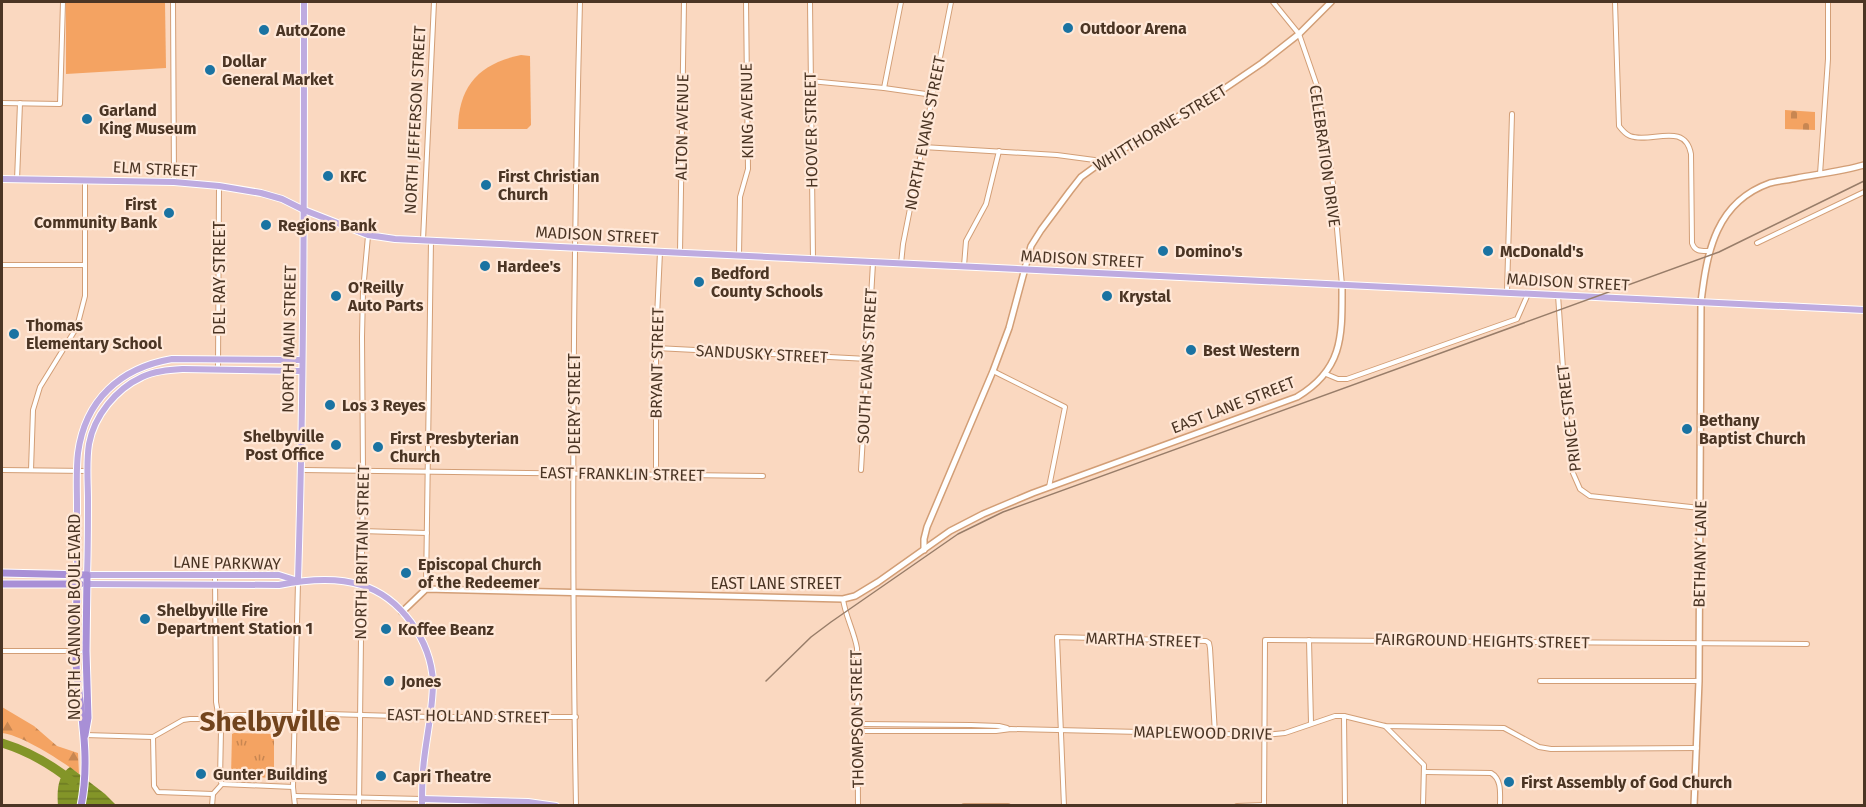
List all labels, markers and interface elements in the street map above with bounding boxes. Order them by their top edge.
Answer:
place label: Outdoor Arena [1080,19,1187,38]
place label: AutoZone [275,21,346,40]
marker: Outdoor Arena [1061,21,1075,35]
marker: AutoZone [257,23,271,37]
street label: NORTH JEFFERSON STREET [401,25,429,215]
place label: Dollar General Market [222,52,334,89]
street label: NORTH EVANS STREET [901,54,949,212]
marker: Dollar General Market [203,63,217,77]
street label: KING AVENUE [737,63,757,159]
street label: HOOVER STREET [800,71,822,188]
street label: ALTON AVENUE [672,74,692,180]
street label: WHITTHORNE STREET [1090,80,1231,175]
street label: CELEBRATION DRIVE [1306,84,1344,228]
place label: Garland King Museum [99,101,196,138]
marker: Garland King Museum [80,112,94,126]
street label: ELM STREET [112,157,199,181]
place label: KFC [340,167,368,186]
place label: First Christian Church [498,167,599,204]
marker: KFC [321,169,335,183]
marker: First Christian Church [479,178,493,192]
place label: First Community Bank [34,195,158,232]
marker: First Community Bank [162,206,176,220]
place label: Regions Bank [278,216,377,235]
marker: Regions Bank [259,218,273,232]
street label: DEL RAY STREET [210,220,229,335]
street label: MADISON STREET [535,222,660,248]
place label: Domino's [1175,242,1243,261]
place label: McDonald's [1500,242,1584,261]
marker: Domino's [1156,244,1170,258]
marker: McDonald's [1481,244,1495,258]
street label: MADISON STREET [1020,246,1145,272]
place label: Hardee's [497,257,561,276]
marker: Hardee's [478,259,492,273]
street label: NORTH MAIN STREET [278,264,300,413]
place label: Bedford County Schools [711,264,823,301]
street label: MADISON STREET [1506,269,1631,295]
marker: Bedford County Schools [692,275,706,289]
place label: O'Reilly Auto Parts [347,278,424,315]
street label: SOUTH EVANS STREET [853,287,881,444]
place label: Krystal [1119,287,1171,306]
marker: O'Reilly Auto Parts [329,289,343,303]
marker: Krystal [1100,289,1114,303]
street label: BRYANT STREET [647,306,667,419]
place label: Thomas Elementary School [26,316,162,353]
marker: Thomas Elementary School [7,327,21,341]
street label: SANDUSKY STREET [695,341,829,367]
place label: Best Western [1203,341,1300,360]
marker: Best Western [1184,343,1198,357]
street label: DEERY STREET [565,353,584,455]
street label: PRINCE STREET [1553,362,1585,473]
street label: EAST LANE STREET [1168,372,1298,437]
place label: Los 3 Reyes [342,396,426,415]
marker: Los 3 Reyes [323,398,337,412]
place label: Bethany Baptist Church [1699,411,1806,448]
marker: Bethany Baptist Church [1680,422,1694,436]
place label: Shelbyville Post Office [243,427,324,464]
place label: First Presbyterian Church [390,429,519,466]
marker: Shelbyville Post Office [329,438,343,452]
marker: First Presbyterian Church [371,440,385,454]
street label: NORTH BRITTAIN STREET [351,463,373,640]
street label: EAST FRANKLIN STREET [539,463,705,485]
street label: BETHANY LANE [1690,500,1710,608]
street label: NORTH CANNON BOULEVARD [65,514,84,720]
street label: LANE PARKWAY [173,553,281,573]
place label: Episcopal Church of the Redeemer [418,555,542,592]
marker: Episcopal Church of the Redeemer [399,566,413,580]
street label: EAST LANE STREET [710,574,842,593]
place label: Shelbyville Fire Department Station 1 [157,601,313,638]
marker: Shelbyville Fire Department Station 1 [138,612,152,626]
place label: Koffee Beanz [398,620,494,639]
marker: Koffee Beanz [379,622,393,636]
street label: MARTHA STREET [1085,628,1202,652]
street label: FAIRGROUND HEIGHTS STREET [1374,630,1590,652]
street label: THOMPSON STREET [846,649,868,788]
place label: Jones [400,672,441,691]
marker: Jones [382,674,396,688]
district label: Shelbyville [199,705,341,738]
street label: EAST HOLLAND STREET [386,705,550,727]
street label: MAPLEWOOD DRIVE [1133,722,1273,744]
place label: Gunter Building [213,765,327,784]
marker: Gunter Building [194,767,208,781]
place label: Capri Theatre [393,767,492,786]
marker: Capri Theatre [374,769,388,783]
place label: First Assembly of God Church [1521,773,1732,792]
marker: First Assembly of God Church [1502,775,1516,789]

